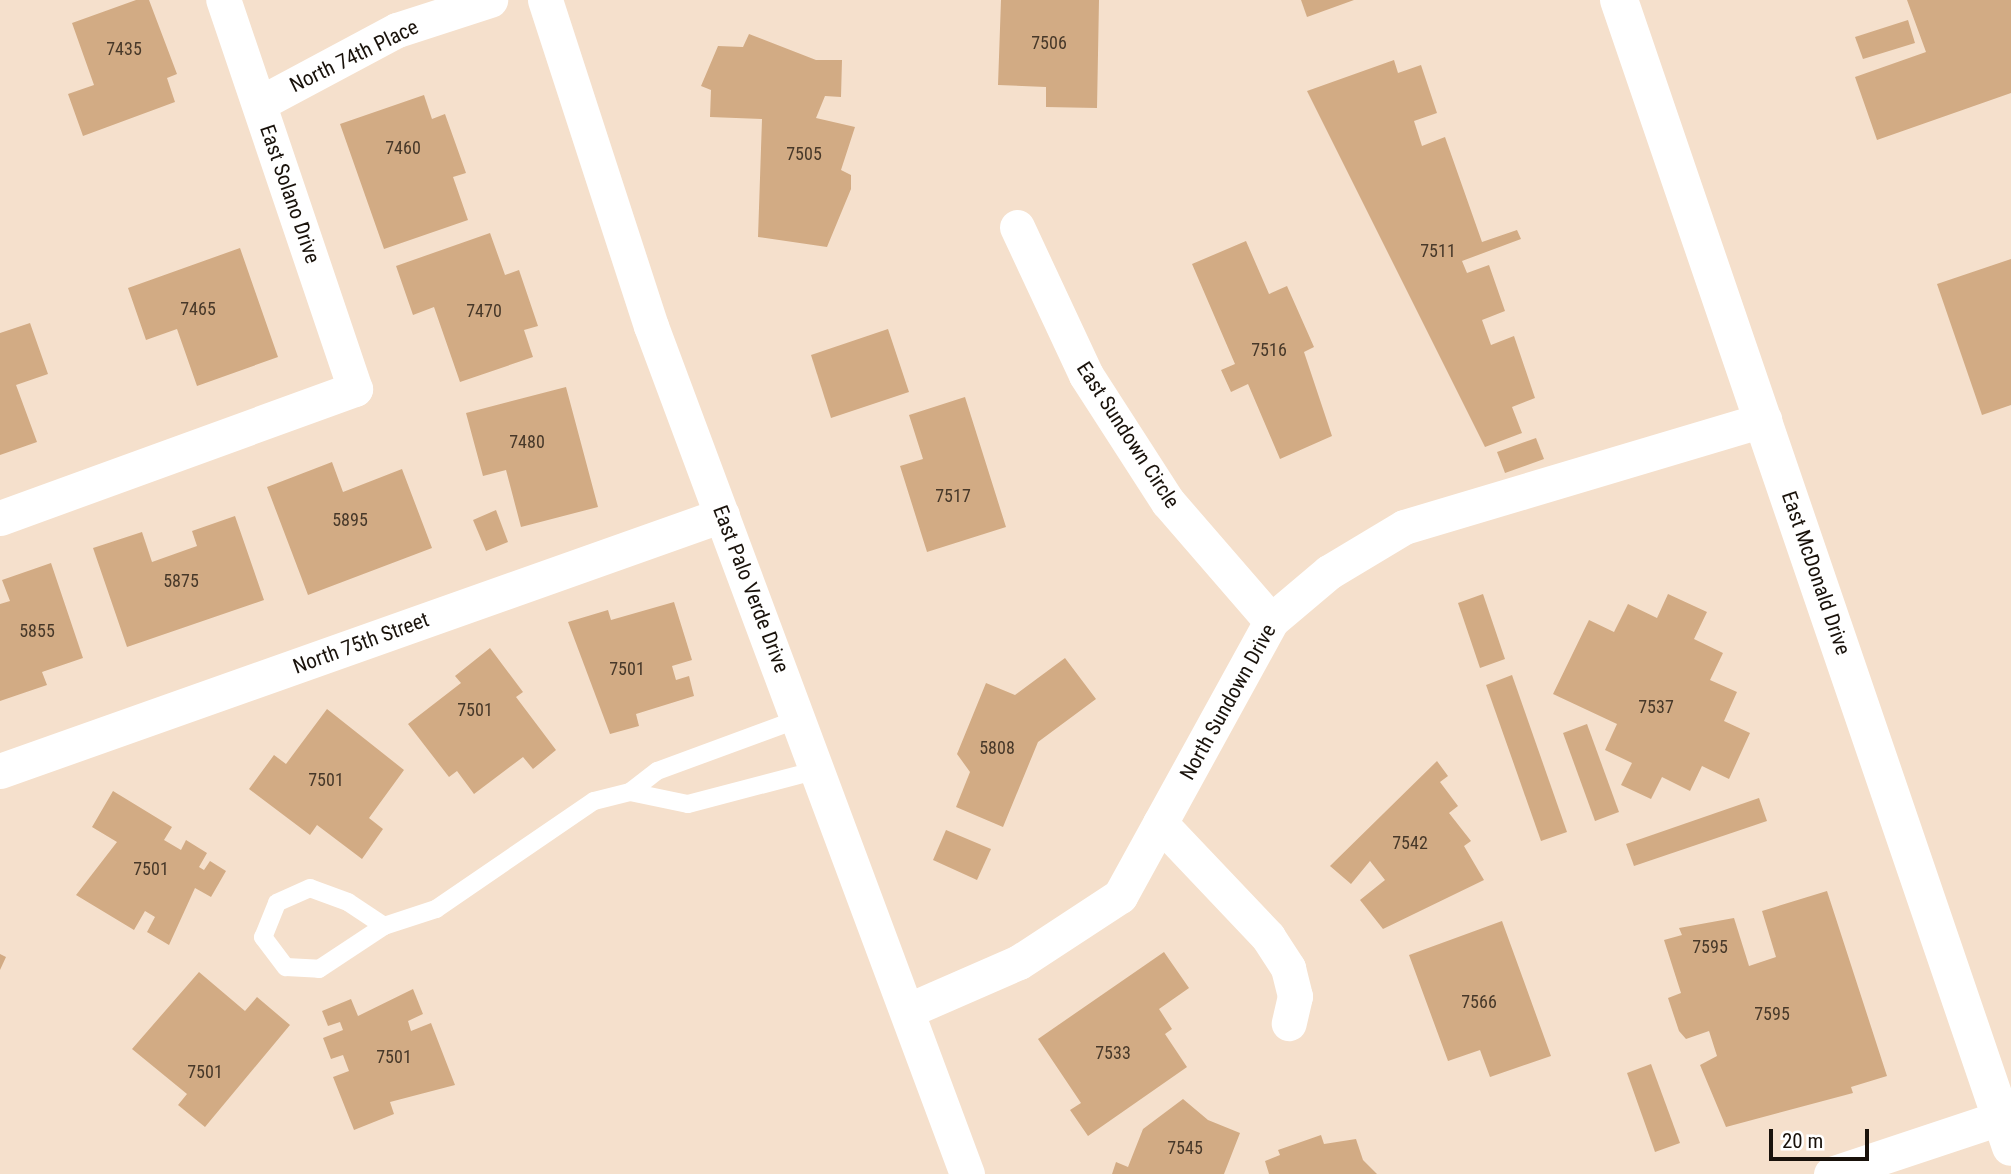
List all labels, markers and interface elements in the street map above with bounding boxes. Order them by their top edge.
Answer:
street label: North 74th Place [286,14,422,98]
house number: 7506 [1031,32,1067,54]
house number: 7435 [106,38,142,60]
street label: East Solano Drive [255,121,325,267]
house number: 7460 [385,137,421,159]
house number: 7505 [786,143,822,165]
house number: 7511 [1420,240,1456,262]
house number: 7465 [180,298,216,320]
house number: 7470 [466,300,502,322]
house number: 7516 [1251,339,1287,361]
street label: East Sundown Circle [1071,357,1185,513]
house number: 7480 [509,431,545,453]
house number: 7517 [935,485,971,507]
street label: East McDonald Drive [1776,488,1856,658]
street label: East Palo Verde Drive [707,502,795,676]
house number: 5895 [332,509,368,531]
house number: 5875 [163,570,199,592]
street label: North 75th Street [290,607,432,679]
house number: 5855 [19,620,55,642]
street label: North Sundown Drive [1175,620,1281,784]
house number: 7501 [609,658,645,680]
house number: 7537 [1638,696,1674,718]
house number: 7501 [457,699,493,721]
house number: 5808 [979,737,1015,759]
house number: 7501 [308,769,344,791]
house number: 7542 [1392,832,1428,854]
house number: 7501 [133,858,169,880]
house number: 7595 [1692,936,1728,958]
house number: 7566 [1461,991,1497,1013]
house number: 7595 [1754,1003,1790,1025]
house number: 7533 [1095,1042,1131,1064]
house number: 7501 [376,1046,412,1068]
house number: 7501 [187,1061,223,1083]
scale bar [1773,1114,1873,1158]
text: 20 m [1782,1129,1823,1153]
house number: 7545 [1167,1137,1203,1159]

